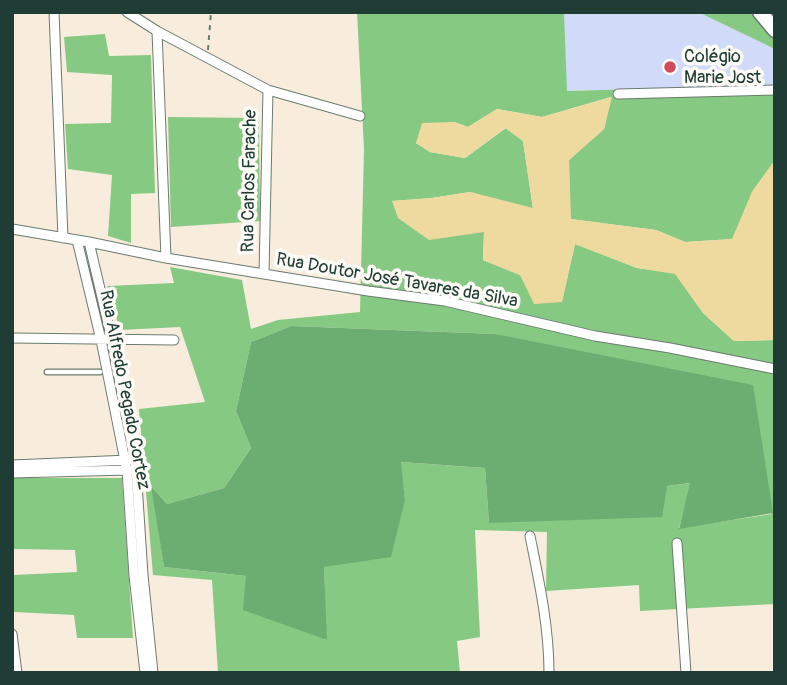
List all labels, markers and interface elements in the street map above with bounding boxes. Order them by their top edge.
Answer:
place label: Colégio Marie Jost [684,46,761,88]
marker: Colégio Marie Jost [662,59,678,75]
street label: Rua Carlos Farache [238,109,262,253]
street label: Rua Doutor José Tavares da Silva [274,249,520,313]
street label: Rua Alfredo Pegado Cortez [94,288,154,492]

